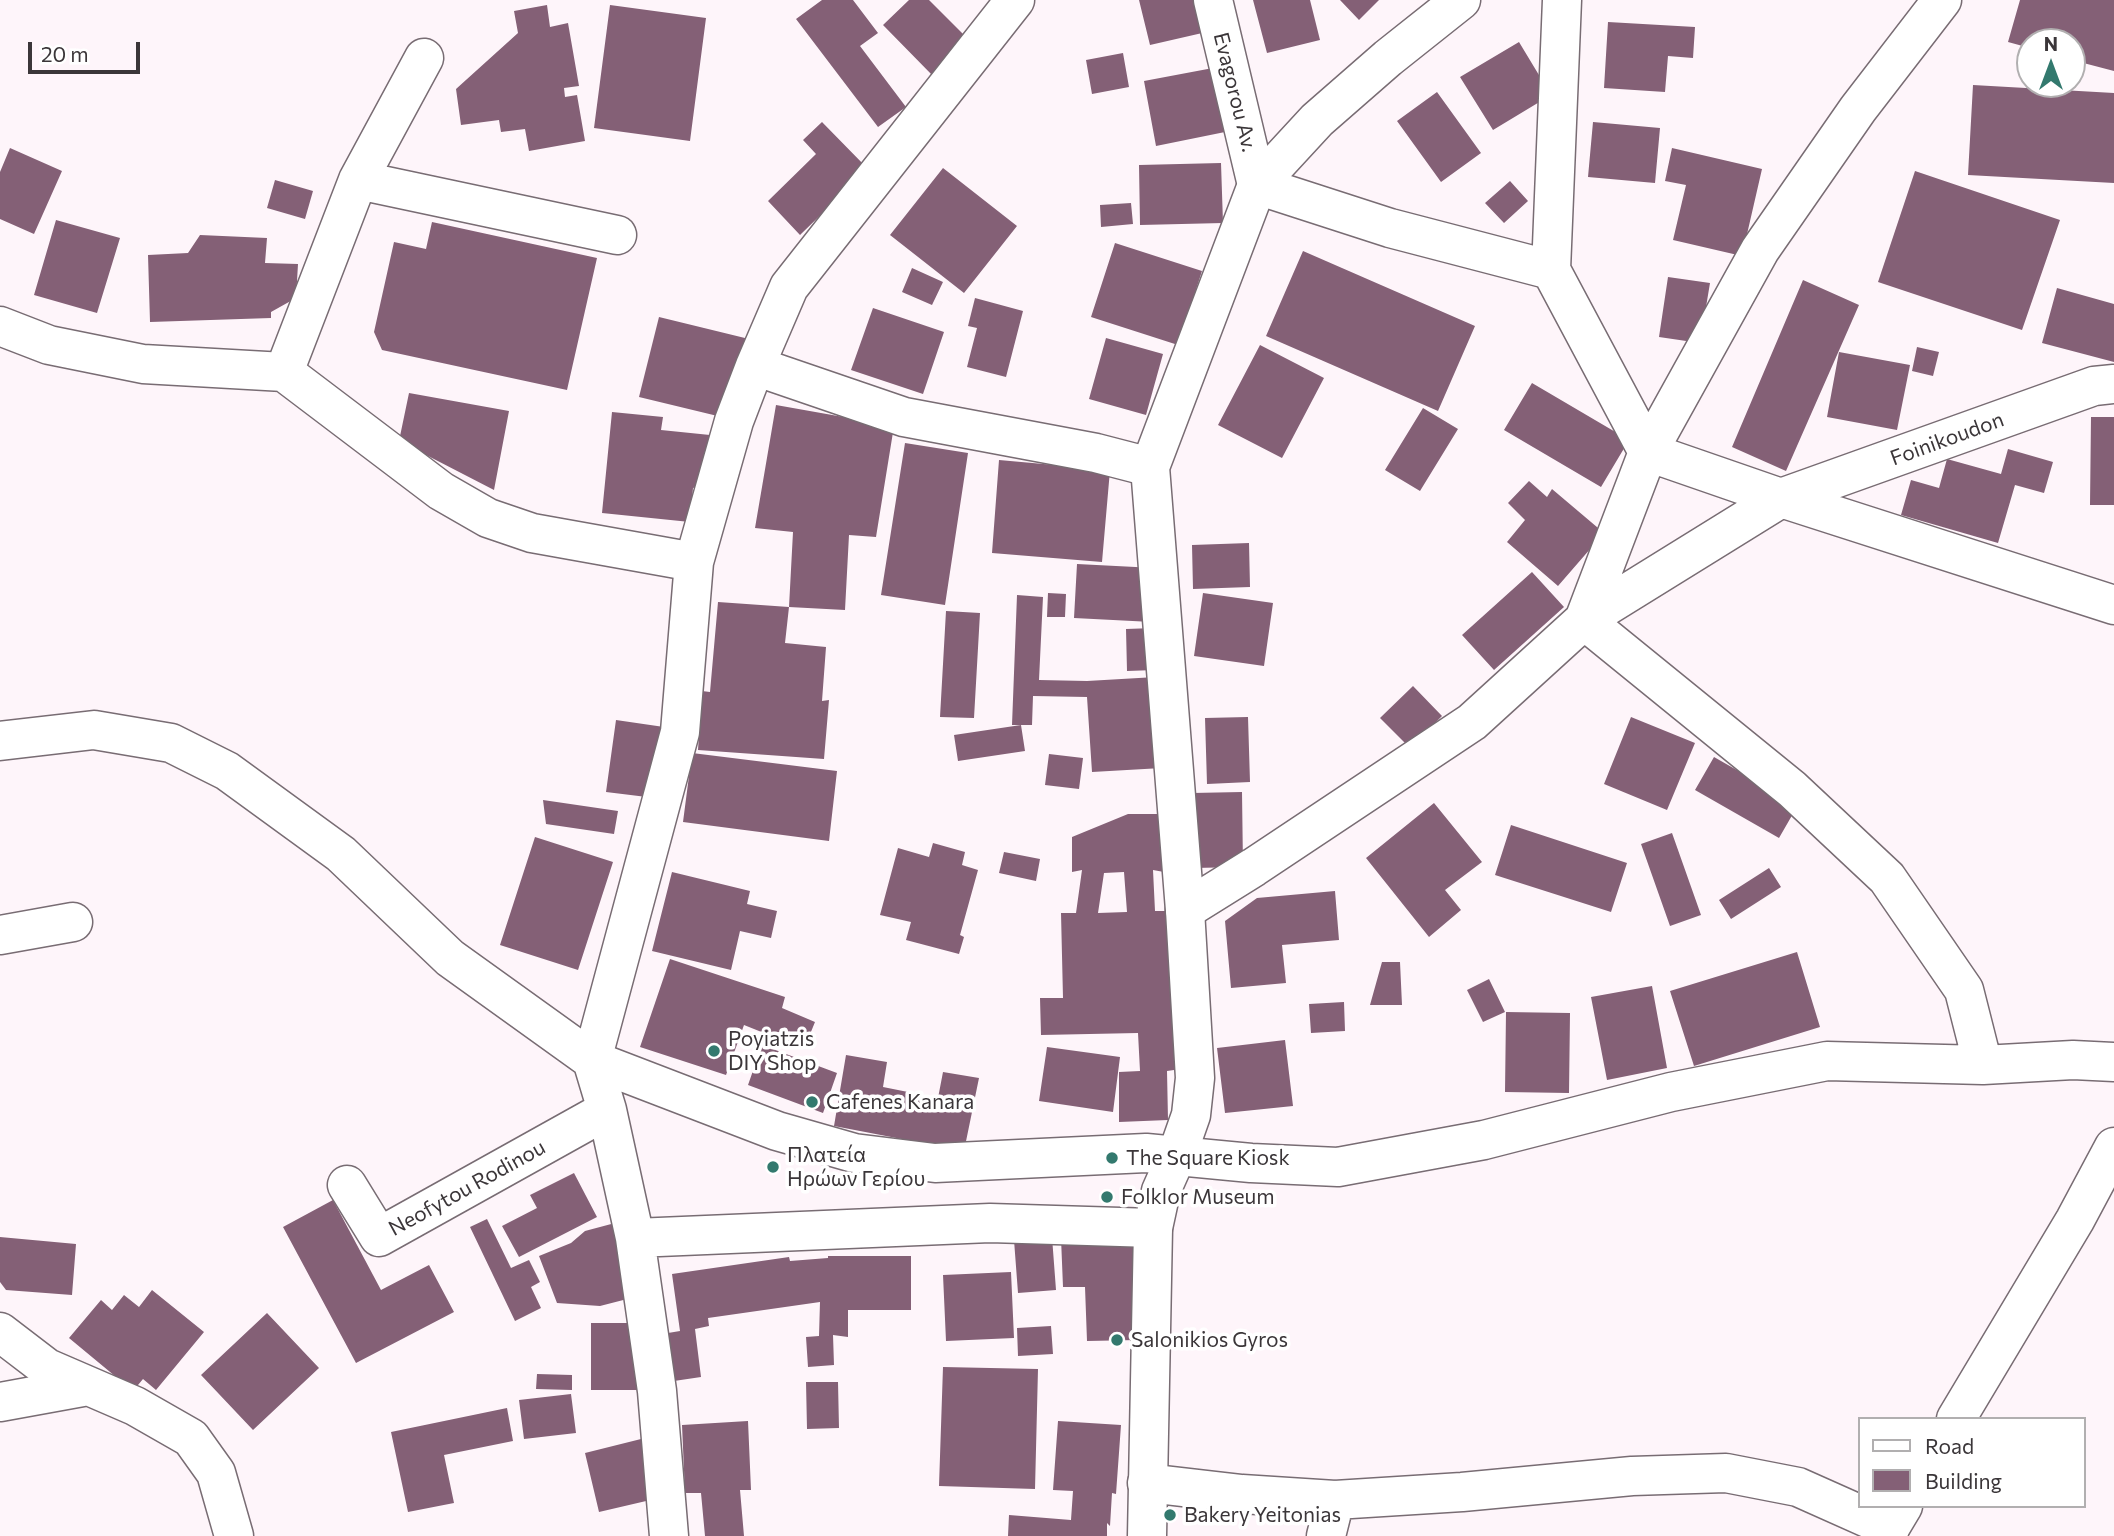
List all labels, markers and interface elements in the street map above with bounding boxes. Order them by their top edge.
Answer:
scale bar [32,28,144,72]
north arrow [2016,28,2086,98]
street label: Evagorou Av. [1208,30,1262,154]
text: N [2044,32,2058,55]
text: 20 m [41,41,89,66]
street label: Foinikoudon [1887,407,2007,471]
place label: Poyiatzis DIY Shop [728,1026,816,1076]
marker: Poyiatzis DIY Shop [706,1043,722,1059]
place label: Cafenes Kanara [826,1089,974,1115]
marker: Cafenes Kanara [804,1094,820,1110]
street label: Neofytou Rodinou [384,1135,550,1241]
place label: Πλατεία Ηρώων Γερίου [787,1142,925,1192]
place label: The Square Kiosk [1126,1145,1290,1171]
marker: The Square Kiosk [1104,1150,1120,1166]
marker: Πλατεία Ηρώων Γερίου [765,1159,781,1175]
place label: Folklor Museum [1121,1184,1275,1210]
marker: Folklor Museum [1099,1189,1115,1205]
place label: Salonikios Gyros [1131,1327,1288,1353]
marker: Salonikios Gyros [1109,1332,1125,1348]
legend [1858,1417,2086,1508]
text: Road [1925,1433,1974,1458]
text: Building [1925,1468,2002,1493]
place label: Bakery Yeitonias [1184,1502,1341,1528]
marker: Bakery Yeitonias [1162,1507,1178,1523]

